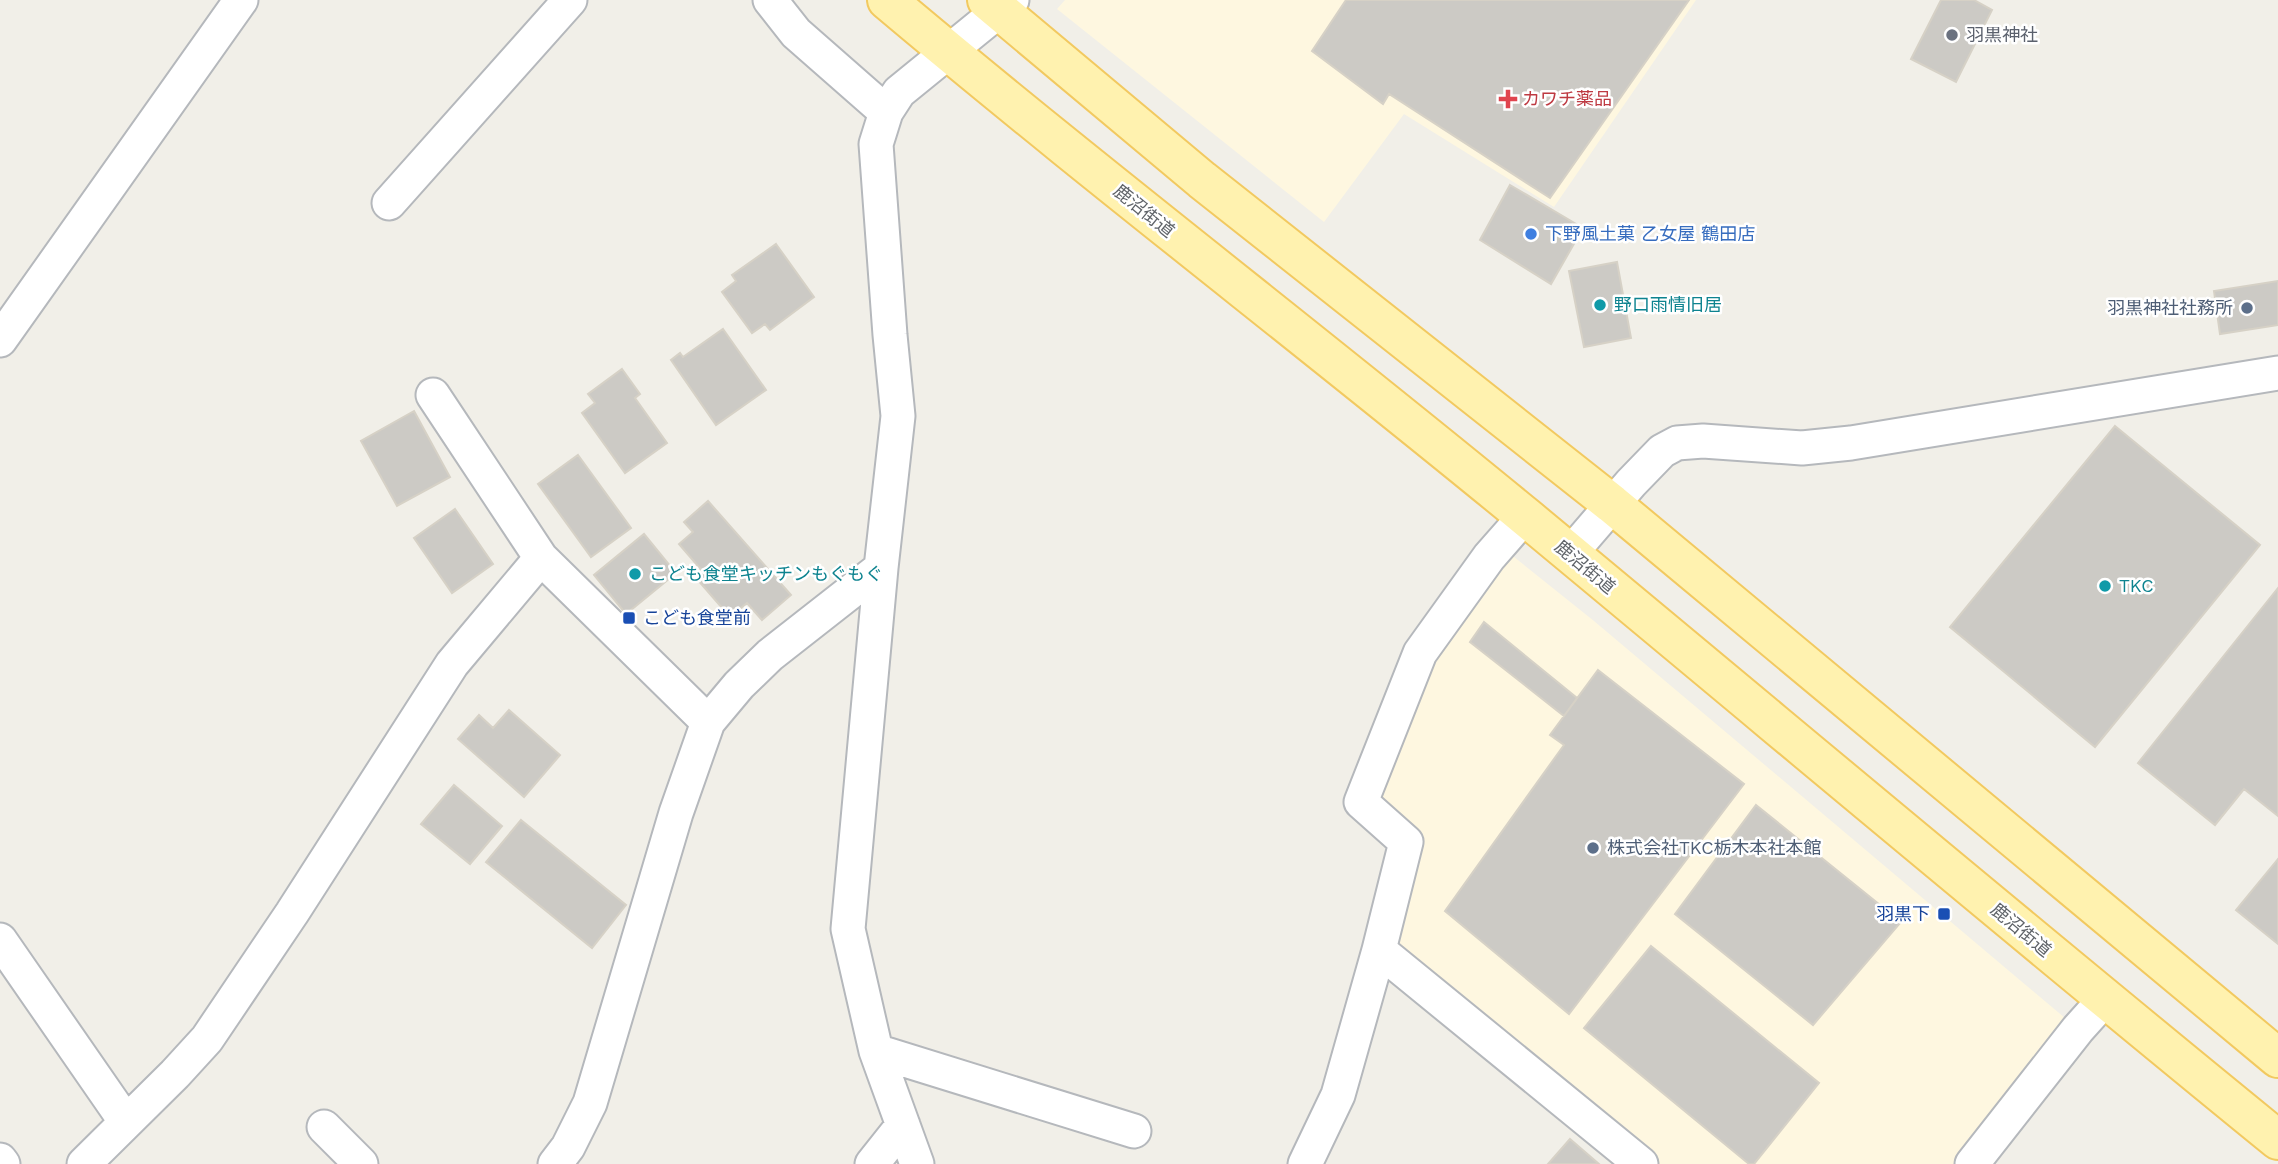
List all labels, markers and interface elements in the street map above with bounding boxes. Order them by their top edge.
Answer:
place label: 羽黒神社 [1966,24,2038,45]
marker: 羽黒神社 [1944,27,1960,43]
place label: カワチ薬品 [1522,88,1612,109]
marker: カワチ薬品 [1500,91,1516,107]
street label: 鹿沼街道 [1110,180,1179,241]
place label: 下野風土菓 乙女屋 鶴田店 [1545,223,1755,244]
marker: 下野風土菓 乙女屋 鶴田店 [1523,226,1539,242]
place label: 野口雨情旧居 [1614,294,1722,315]
marker: 野口雨情旧居 [1592,297,1608,313]
place label: 羽黒神社社務所 [2107,297,2233,318]
marker: 羽黒神社社務所 [2239,300,2255,316]
street label: 鹿沼街道 [1551,535,1620,598]
place label: こども食堂キッチンもぐもぐ [649,563,883,584]
marker: こども食堂キッチンもぐもぐ [627,566,643,582]
place label: TKC [2119,575,2154,596]
marker: TKC [2097,578,2113,594]
place label: こども食堂前 [643,607,751,628]
marker: こども食堂前 [621,610,637,626]
place label: 株式会社TKC栃木本社本館 [1607,837,1822,858]
marker: 株式会社TKC栃木本社本館 [1585,840,1601,856]
street label: 鹿沼街道 [1987,898,2056,961]
place label: 羽黒下 [1876,903,1930,924]
marker: 羽黒下 [1936,906,1952,922]

